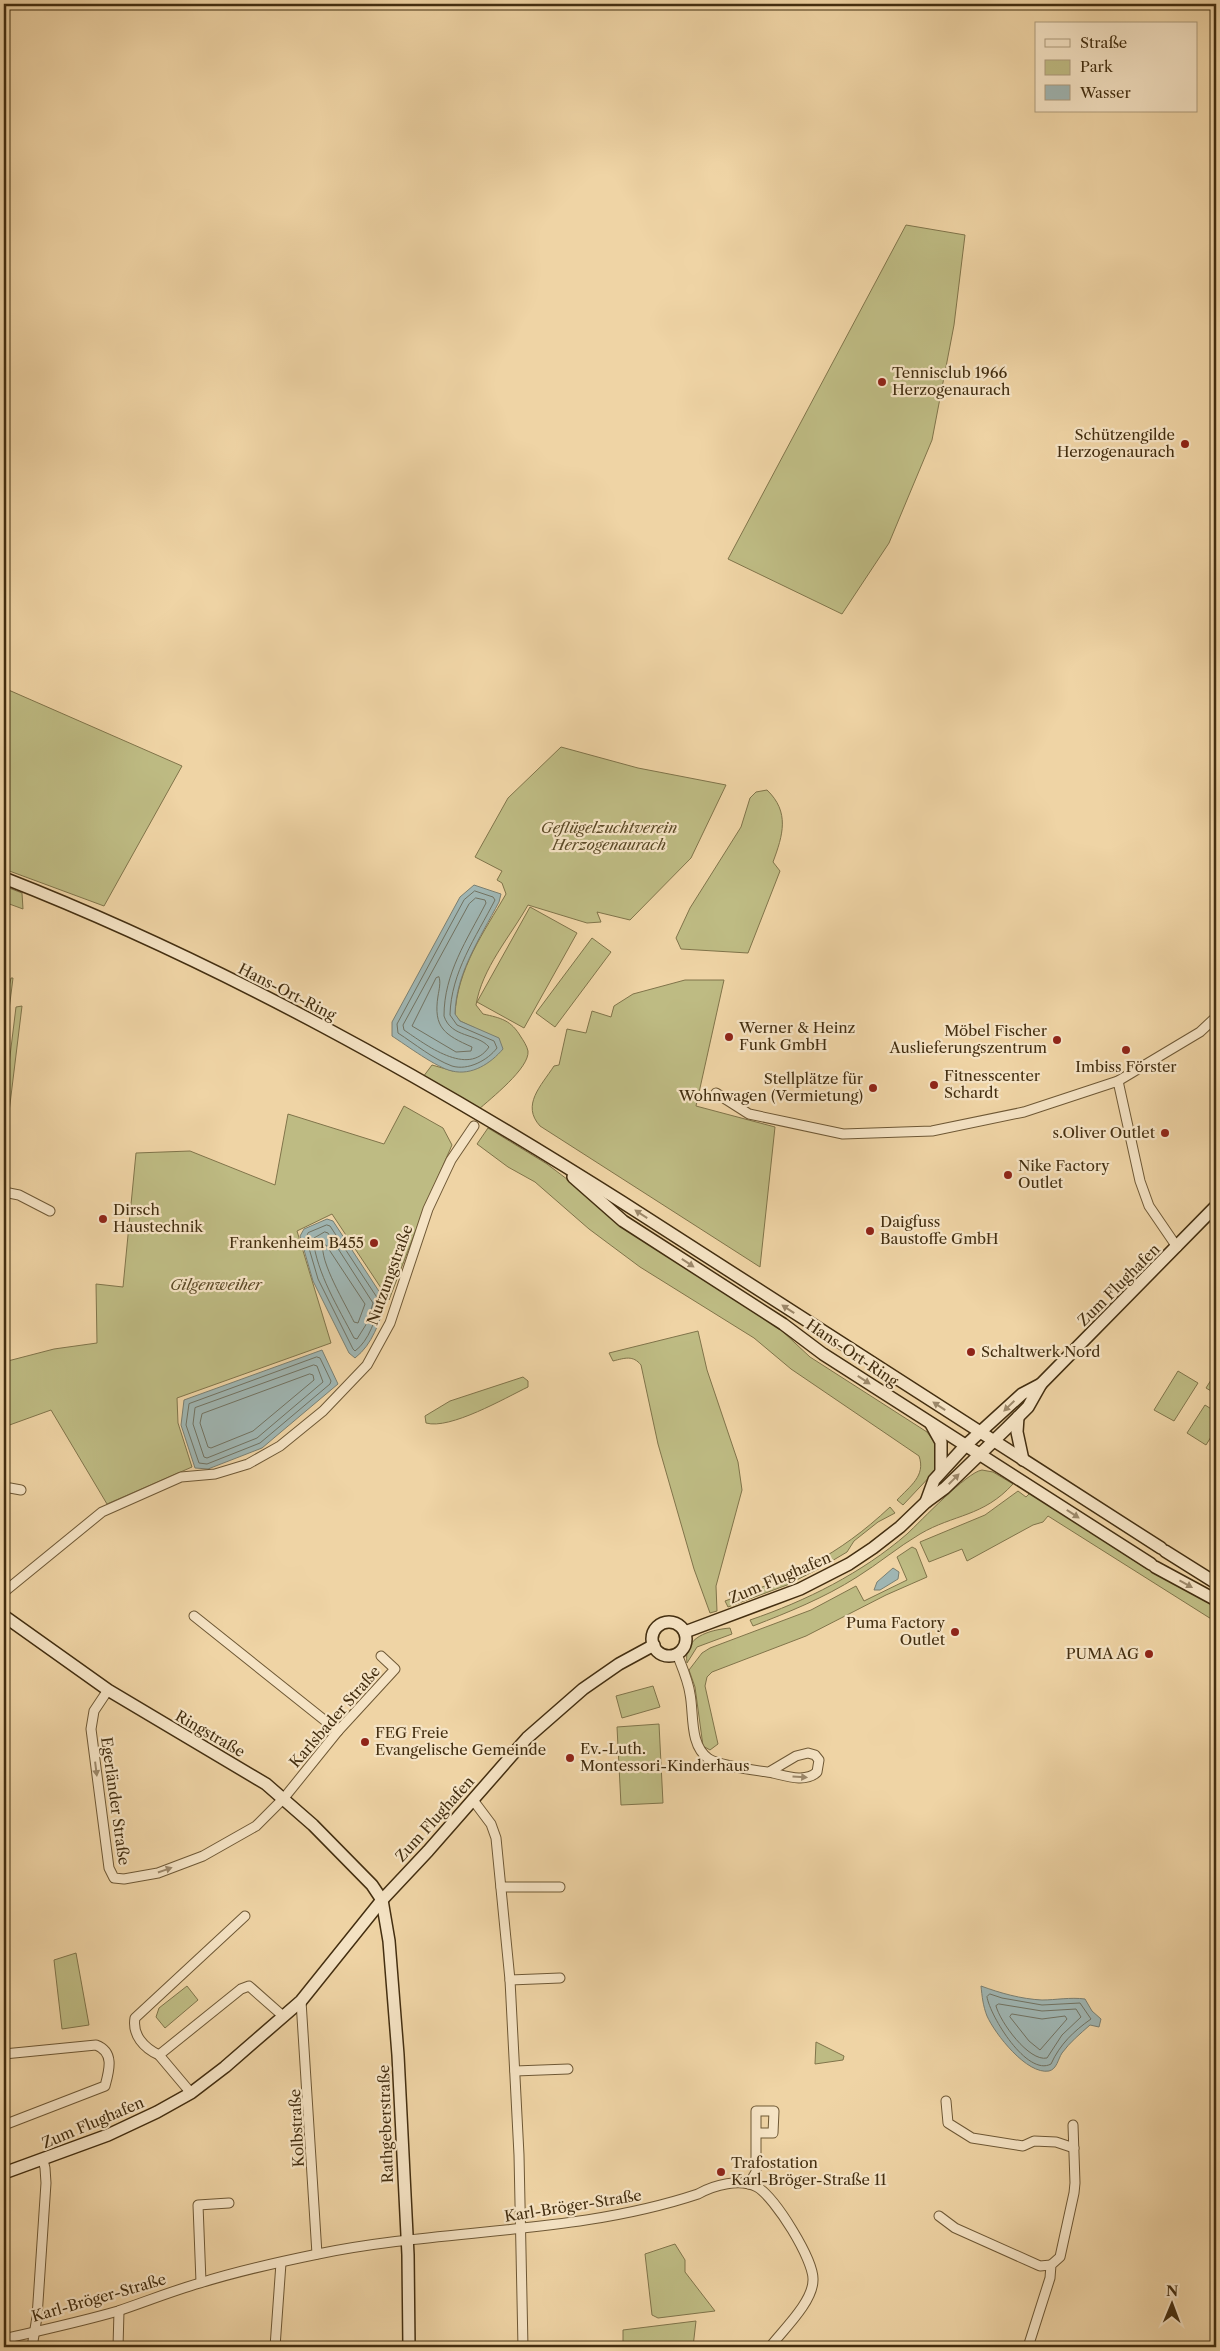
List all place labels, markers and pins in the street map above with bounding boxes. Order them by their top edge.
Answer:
place label: Tennisclub 1966 Herzogenaurach [892,363,1011,399]
marker: Tennisclub 1966 Herzogenaurach [876,376,888,388]
place label: Schützengilde Herzogenaurach [1057,425,1176,461]
marker: Schützengilde Herzogenaurach [1179,438,1191,450]
place label: Werner & Heinz Funk GmbH [738,1018,856,1054]
place label: Möbel Fischer Auslieferungszentrum [889,1021,1048,1057]
marker: Werner & Heinz Funk GmbH [723,1031,735,1043]
marker: Möbel Fischer Auslieferungszentrum [1051,1034,1063,1046]
marker: Imbiss Förster [1120,1044,1132,1056]
place label: Imbiss Förster [1075,1057,1177,1076]
place label: Fitnesscenter Schardt [944,1066,1041,1102]
place label: Stellplätze für Wohnwagen (Vermietung) [678,1069,864,1105]
marker: Fitnesscenter Schardt [928,1079,940,1091]
marker: Stellplätze für Wohnwagen (Vermietung) [867,1082,879,1094]
place label: s.Oliver Outlet [1052,1123,1156,1142]
marker: s.Oliver Outlet [1159,1127,1171,1139]
place label: Nike Factory Outlet [1018,1156,1110,1192]
marker: Nike Factory Outlet [1002,1169,1014,1181]
place label: Dirsch Haustechnik [113,1200,204,1236]
place label: Daigfuss Baustoffe GmbH [880,1212,999,1248]
marker: Dirsch Haustechnik [97,1213,109,1225]
marker: Daigfuss Baustoffe GmbH [864,1225,876,1237]
place label: Frankenheim B455 [229,1233,364,1252]
marker: Frankenheim B455 [368,1237,380,1249]
place label: Schaltwerk Nord [981,1342,1100,1361]
marker: Schaltwerk Nord [965,1346,977,1358]
place label: Puma Factory Outlet [846,1613,946,1649]
marker: Puma Factory Outlet [949,1626,961,1638]
place label: PUMA AG [1066,1644,1139,1663]
marker: PUMA AG [1143,1648,1155,1660]
place label: FEG Freie Evangelische Gemeinde [375,1723,546,1759]
marker: FEG Freie Evangelische Gemeinde [359,1736,371,1748]
place label: Ev.-Luth. Montessori-Kinderhaus [580,1739,750,1775]
marker: Ev.-Luth. Montessori-Kinderhaus [564,1752,576,1764]
place label: Trafostation Karl-Bröger-Straße 11 [731,2153,887,2189]
marker: Trafostation Karl-Bröger-Straße 11 [715,2166,727,2178]

